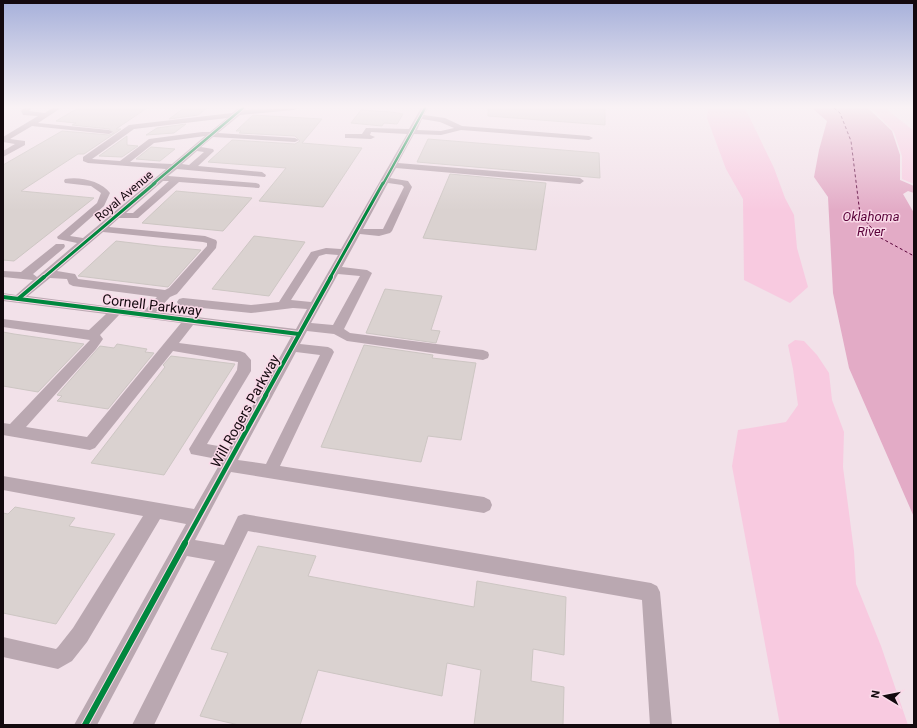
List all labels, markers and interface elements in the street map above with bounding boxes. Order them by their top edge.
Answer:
street label: Royal Avenue [92,168,156,224]
water label: Oklahoma River [842,209,900,239]
street label: Cornell Parkway [101,291,203,319]
street label: Will Rogers Parkway [207,352,283,470]
north arrow [865,676,905,716]
text: N [869,689,883,699]

